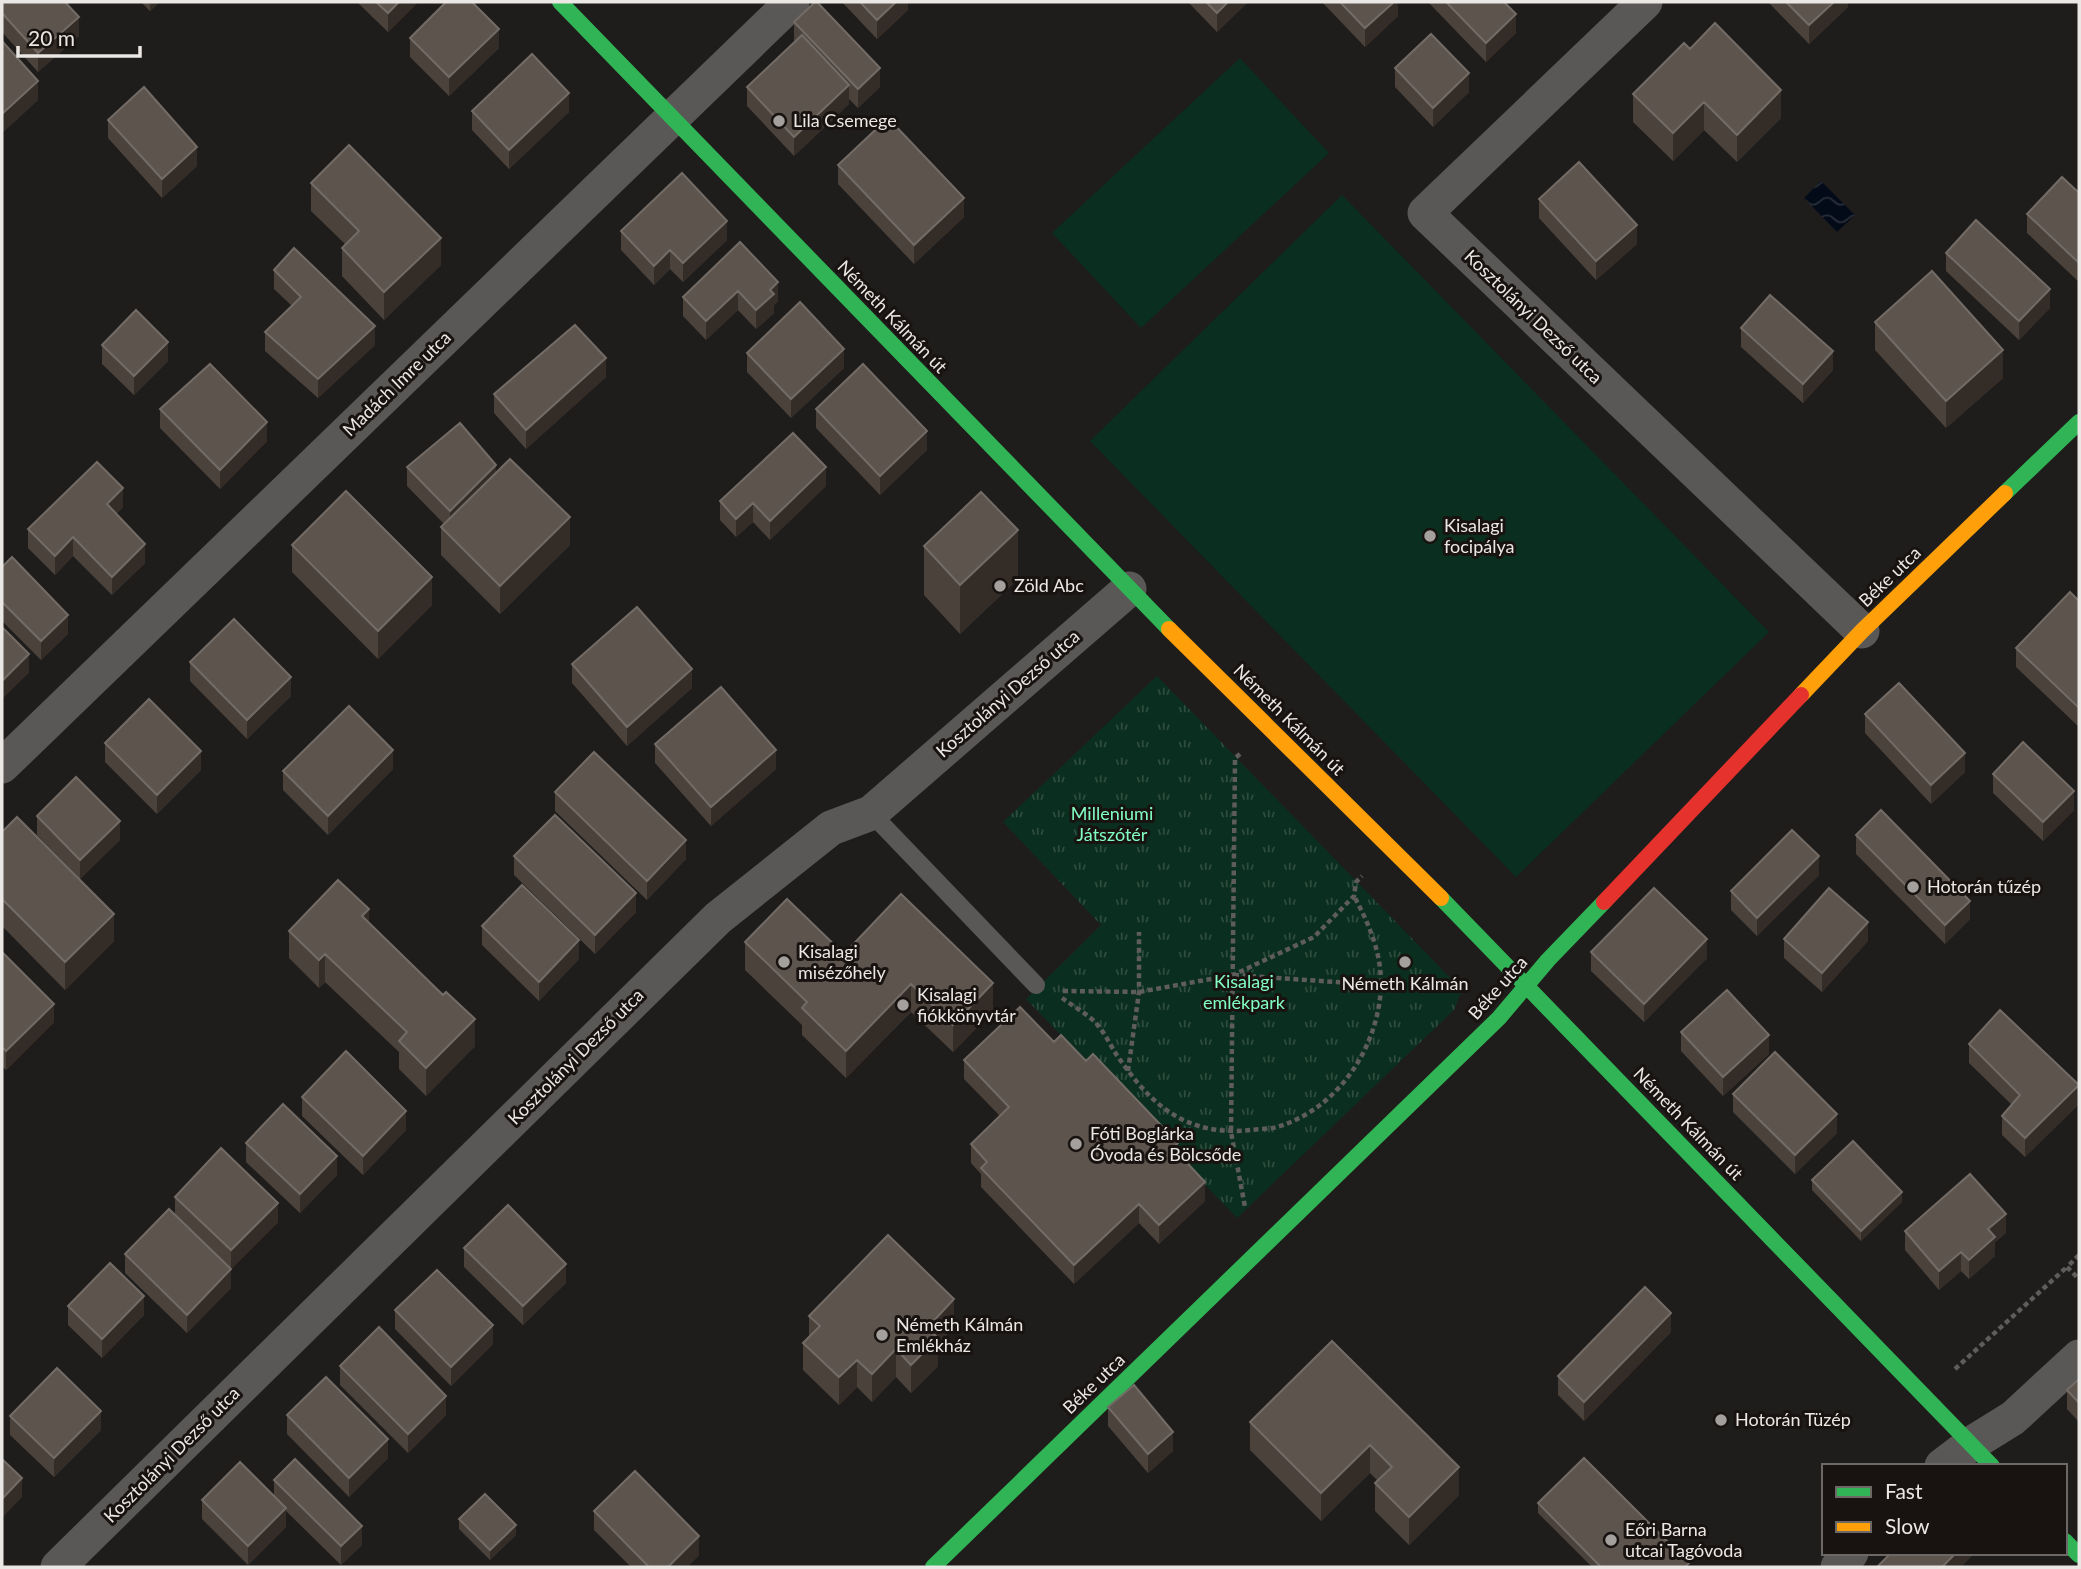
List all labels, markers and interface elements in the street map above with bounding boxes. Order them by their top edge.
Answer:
scale bar [18,14,140,58]
text: 20 m [28,25,75,50]
place label: Lila Csemege [793,109,897,131]
marker: Lila Csemege [771,113,787,129]
street label: Kosztolányi Dezső utca [1460,245,1607,388]
street label: Németh Kálmán út [833,255,953,378]
street label: Madách Imre utca [338,326,455,440]
place label: Kisalagi focipálya [1444,514,1514,557]
marker: Kisalagi focipálya [1422,528,1438,544]
street label: Béke utca [1854,541,1925,611]
place label: Zöld Abc [1014,574,1084,596]
marker: Zöld Abc [992,578,1008,594]
street label: Kosztolányi Dezső utca [931,625,1084,762]
street label: Németh Kálmán út [1230,659,1350,780]
park label: Milleniumi Játszótér [1071,802,1153,845]
place label: Hotorán tűzép [1927,875,2041,897]
marker: Hotorán tűzép [1905,879,1921,895]
place label: Kisalagi misézőhely [798,940,886,983]
street label: Béke utca [1463,951,1531,1024]
marker: Kisalagi misézőhely [776,954,792,970]
marker: Németh Kálmán [1397,954,1413,970]
park label: Kisalagi emlékpark [1203,970,1286,1013]
place label: Németh Kálmán [1341,972,1469,994]
place label: Kisalagi fiókkönyvtár [917,983,1016,1026]
street label: Kosztolányi Dezső utca [503,984,648,1129]
marker: Kisalagi fiókkönyvtár [895,997,911,1013]
street label: Németh Kálmán út [1629,1062,1749,1185]
place label: Fóti Boglárka Óvoda és Bölcsőde [1090,1122,1241,1165]
marker: Fóti Boglárka Óvoda és Bölcsőde [1068,1136,1084,1152]
place label: Németh Kálmán Emlékház [896,1313,1023,1356]
marker: Németh Kálmán Emlékház [874,1327,890,1343]
street label: Béke utca [1058,1348,1129,1418]
street label: Kosztolányi Dezső utca [99,1382,244,1527]
place label: Hotorán Tüzép [1735,1408,1851,1430]
marker: Hotorán Tüzép [1713,1412,1729,1428]
legend [1822,1464,2067,1555]
text: Fast [1885,1478,1923,1503]
text: Slow [1885,1513,1930,1538]
place label: Eőri Barna utcai Tagóvoda [1625,1518,1742,1561]
marker: Eőri Barna utcai Tagóvoda [1603,1532,1619,1548]

